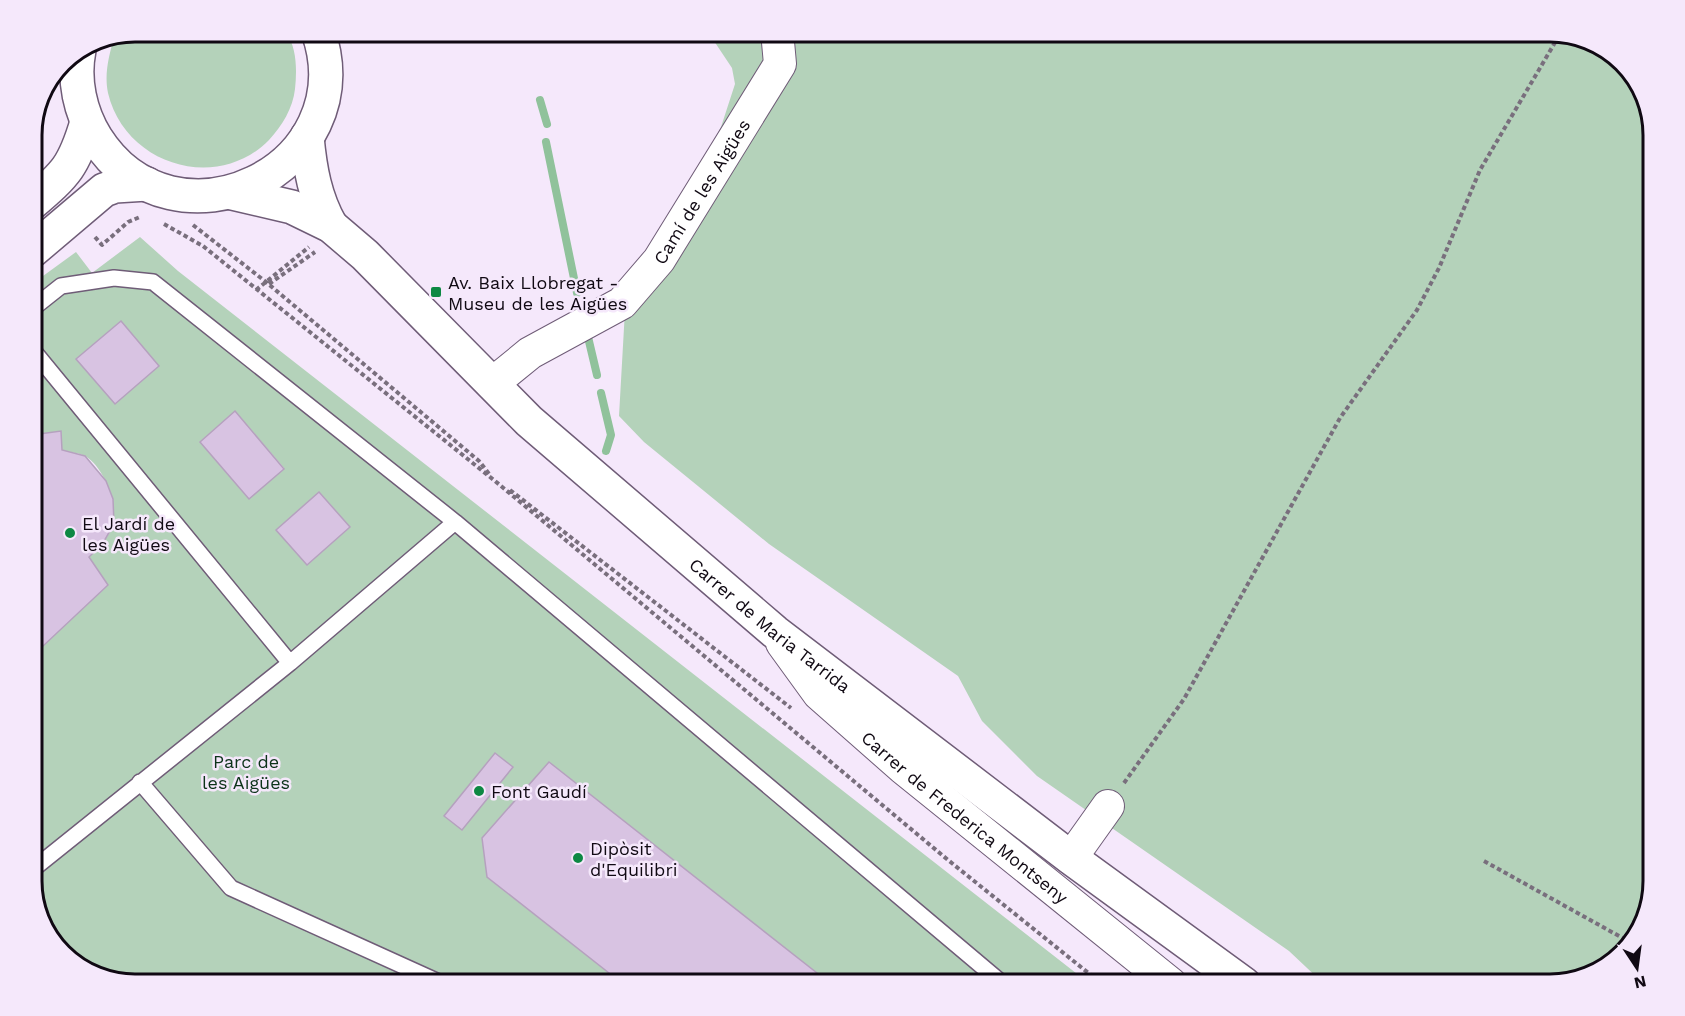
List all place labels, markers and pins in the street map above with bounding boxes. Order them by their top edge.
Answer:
place label: Av. Baix Llobregat - Museu de les Aigües [448,272,627,314]
marker: Av. Baix Llobregat - Museu de les Aigües [429,285,443,299]
place label: El Jardí de les Aigües [82,513,175,555]
marker: El Jardí de les Aigües [63,526,77,540]
place label: Font Gaudí [491,781,587,802]
marker: Font Gaudí [472,784,486,798]
place label: Dipòsit d'Equilibri [590,838,678,880]
marker: Dipòsit d'Equilibri [571,851,585,865]

